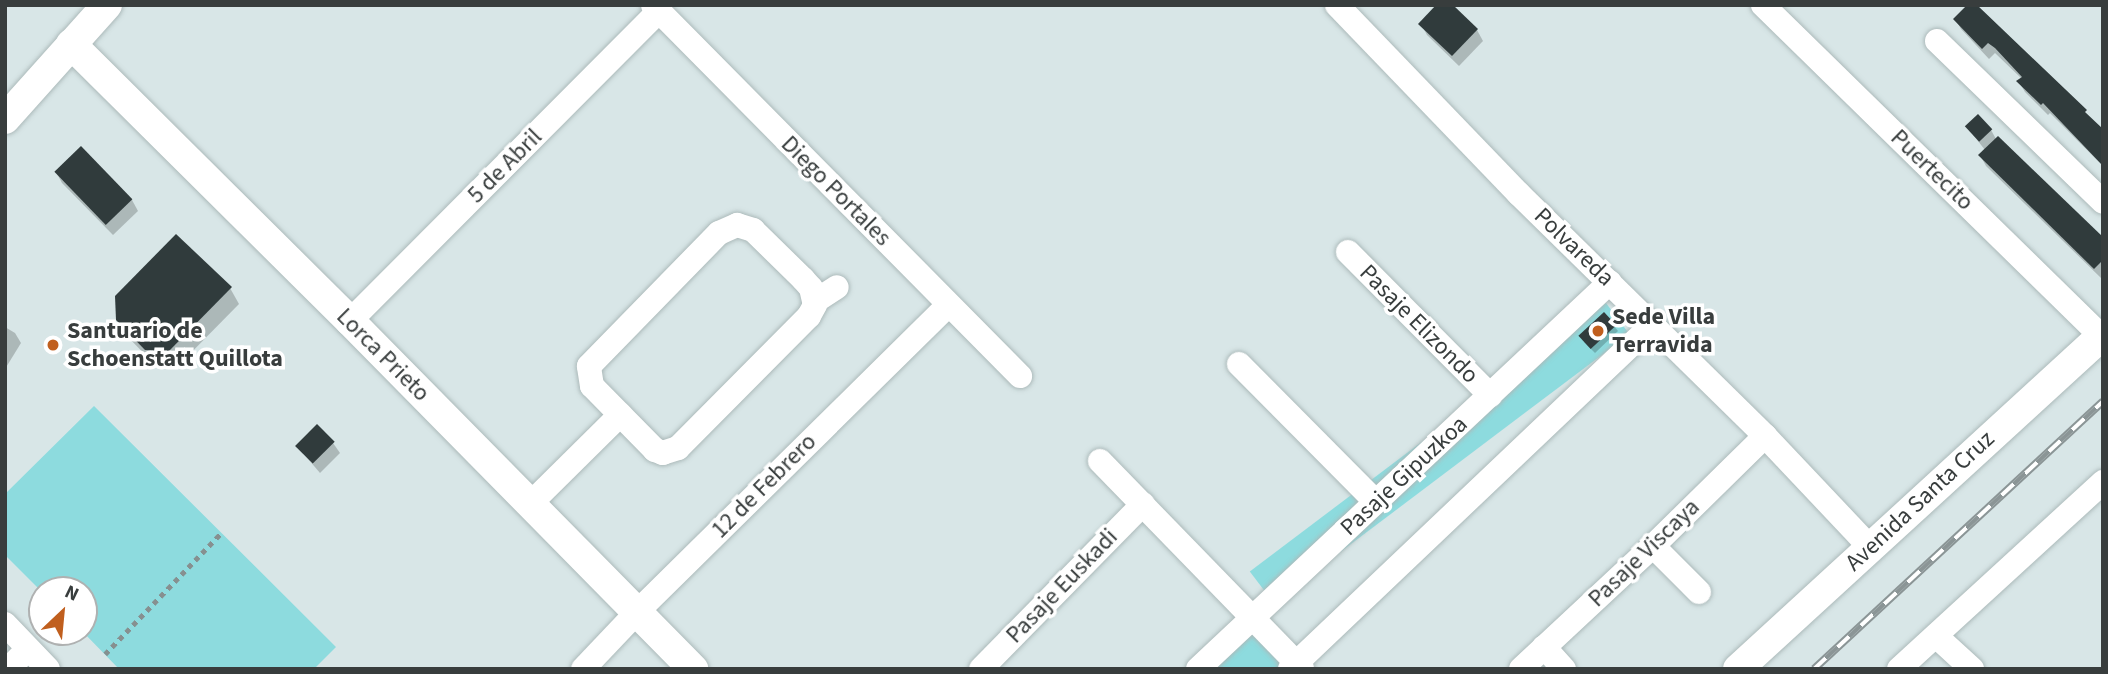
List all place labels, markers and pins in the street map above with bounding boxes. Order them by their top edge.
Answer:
place label: Sede Villa Terravida [1612,303,1715,359]
place label: Santuario de Schoenstatt Quillota [67,317,283,373]
marker: Sede Villa Terravida [1590,323,1606,339]
marker: Santuario de Schoenstatt Quillota [45,337,61,353]

